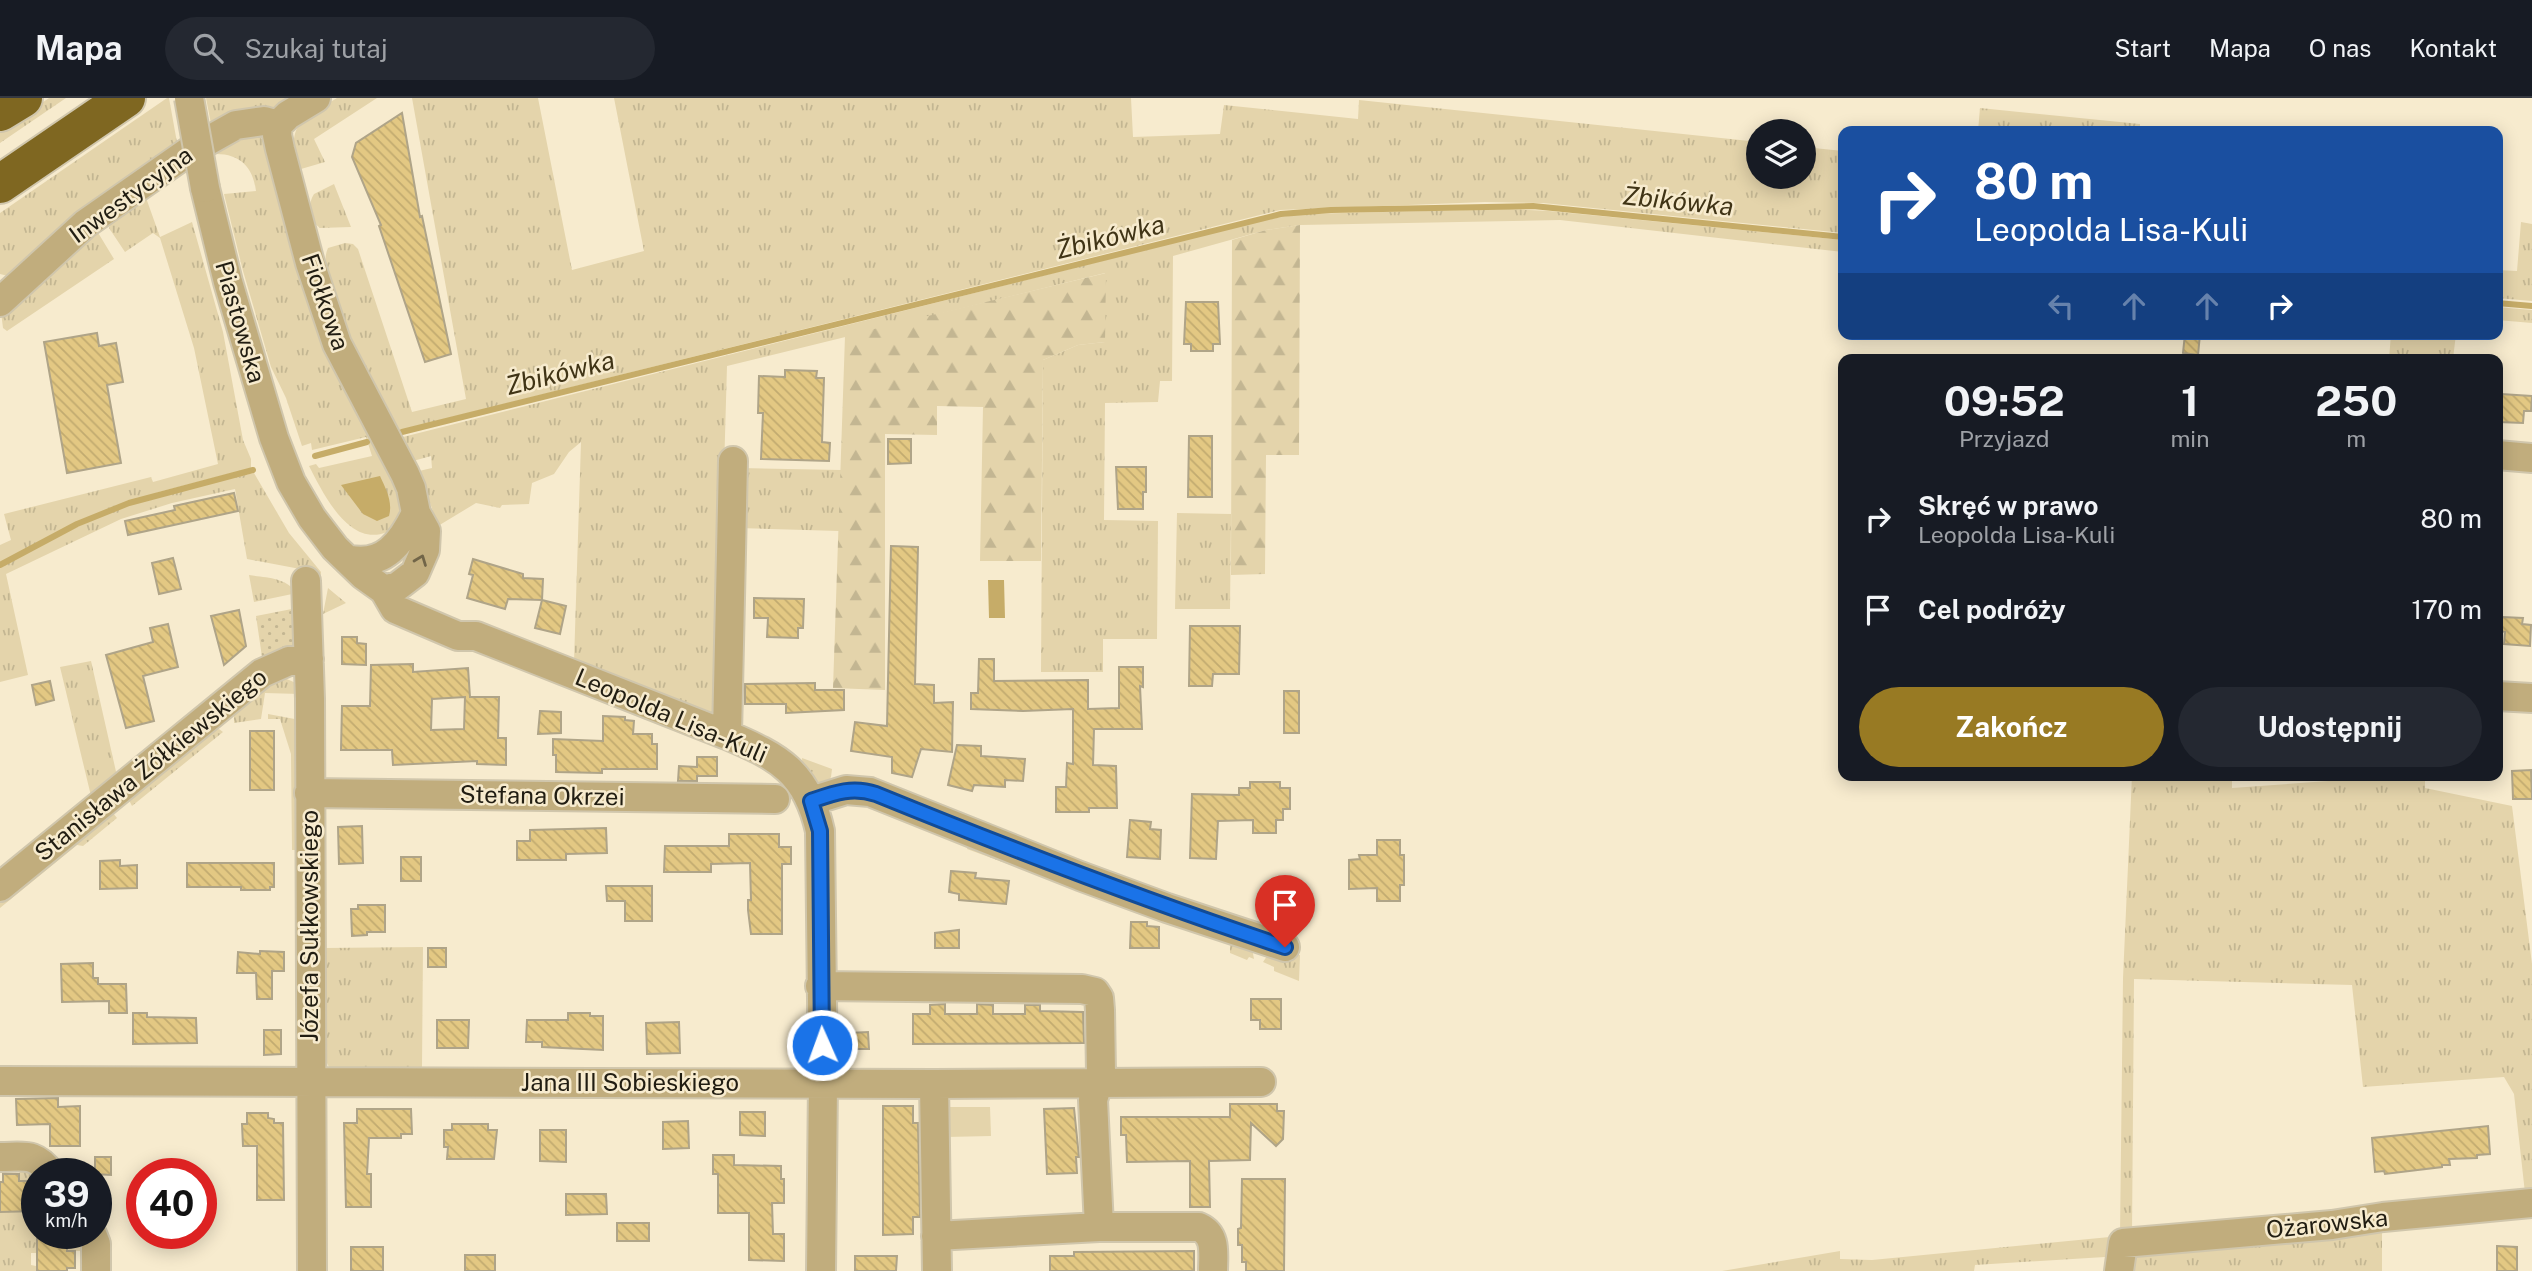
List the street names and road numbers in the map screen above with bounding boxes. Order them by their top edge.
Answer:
street label: Inwestycyjna [63,140,197,248]
street label: Fiołkowa [296,250,355,354]
street label: Piastowska [210,257,272,386]
street label: Stanisława Żółkiewskiego [29,662,272,866]
street label: Leopolda Lisa-Kuli [571,662,772,768]
street label: Stefana Okrzei [459,780,625,810]
street label: Józefa Sułkowskiego [295,810,323,1042]
street label: Jana III Sobieskiego [521,1068,739,1096]
street label: Ożarowska [2265,1203,2389,1243]

